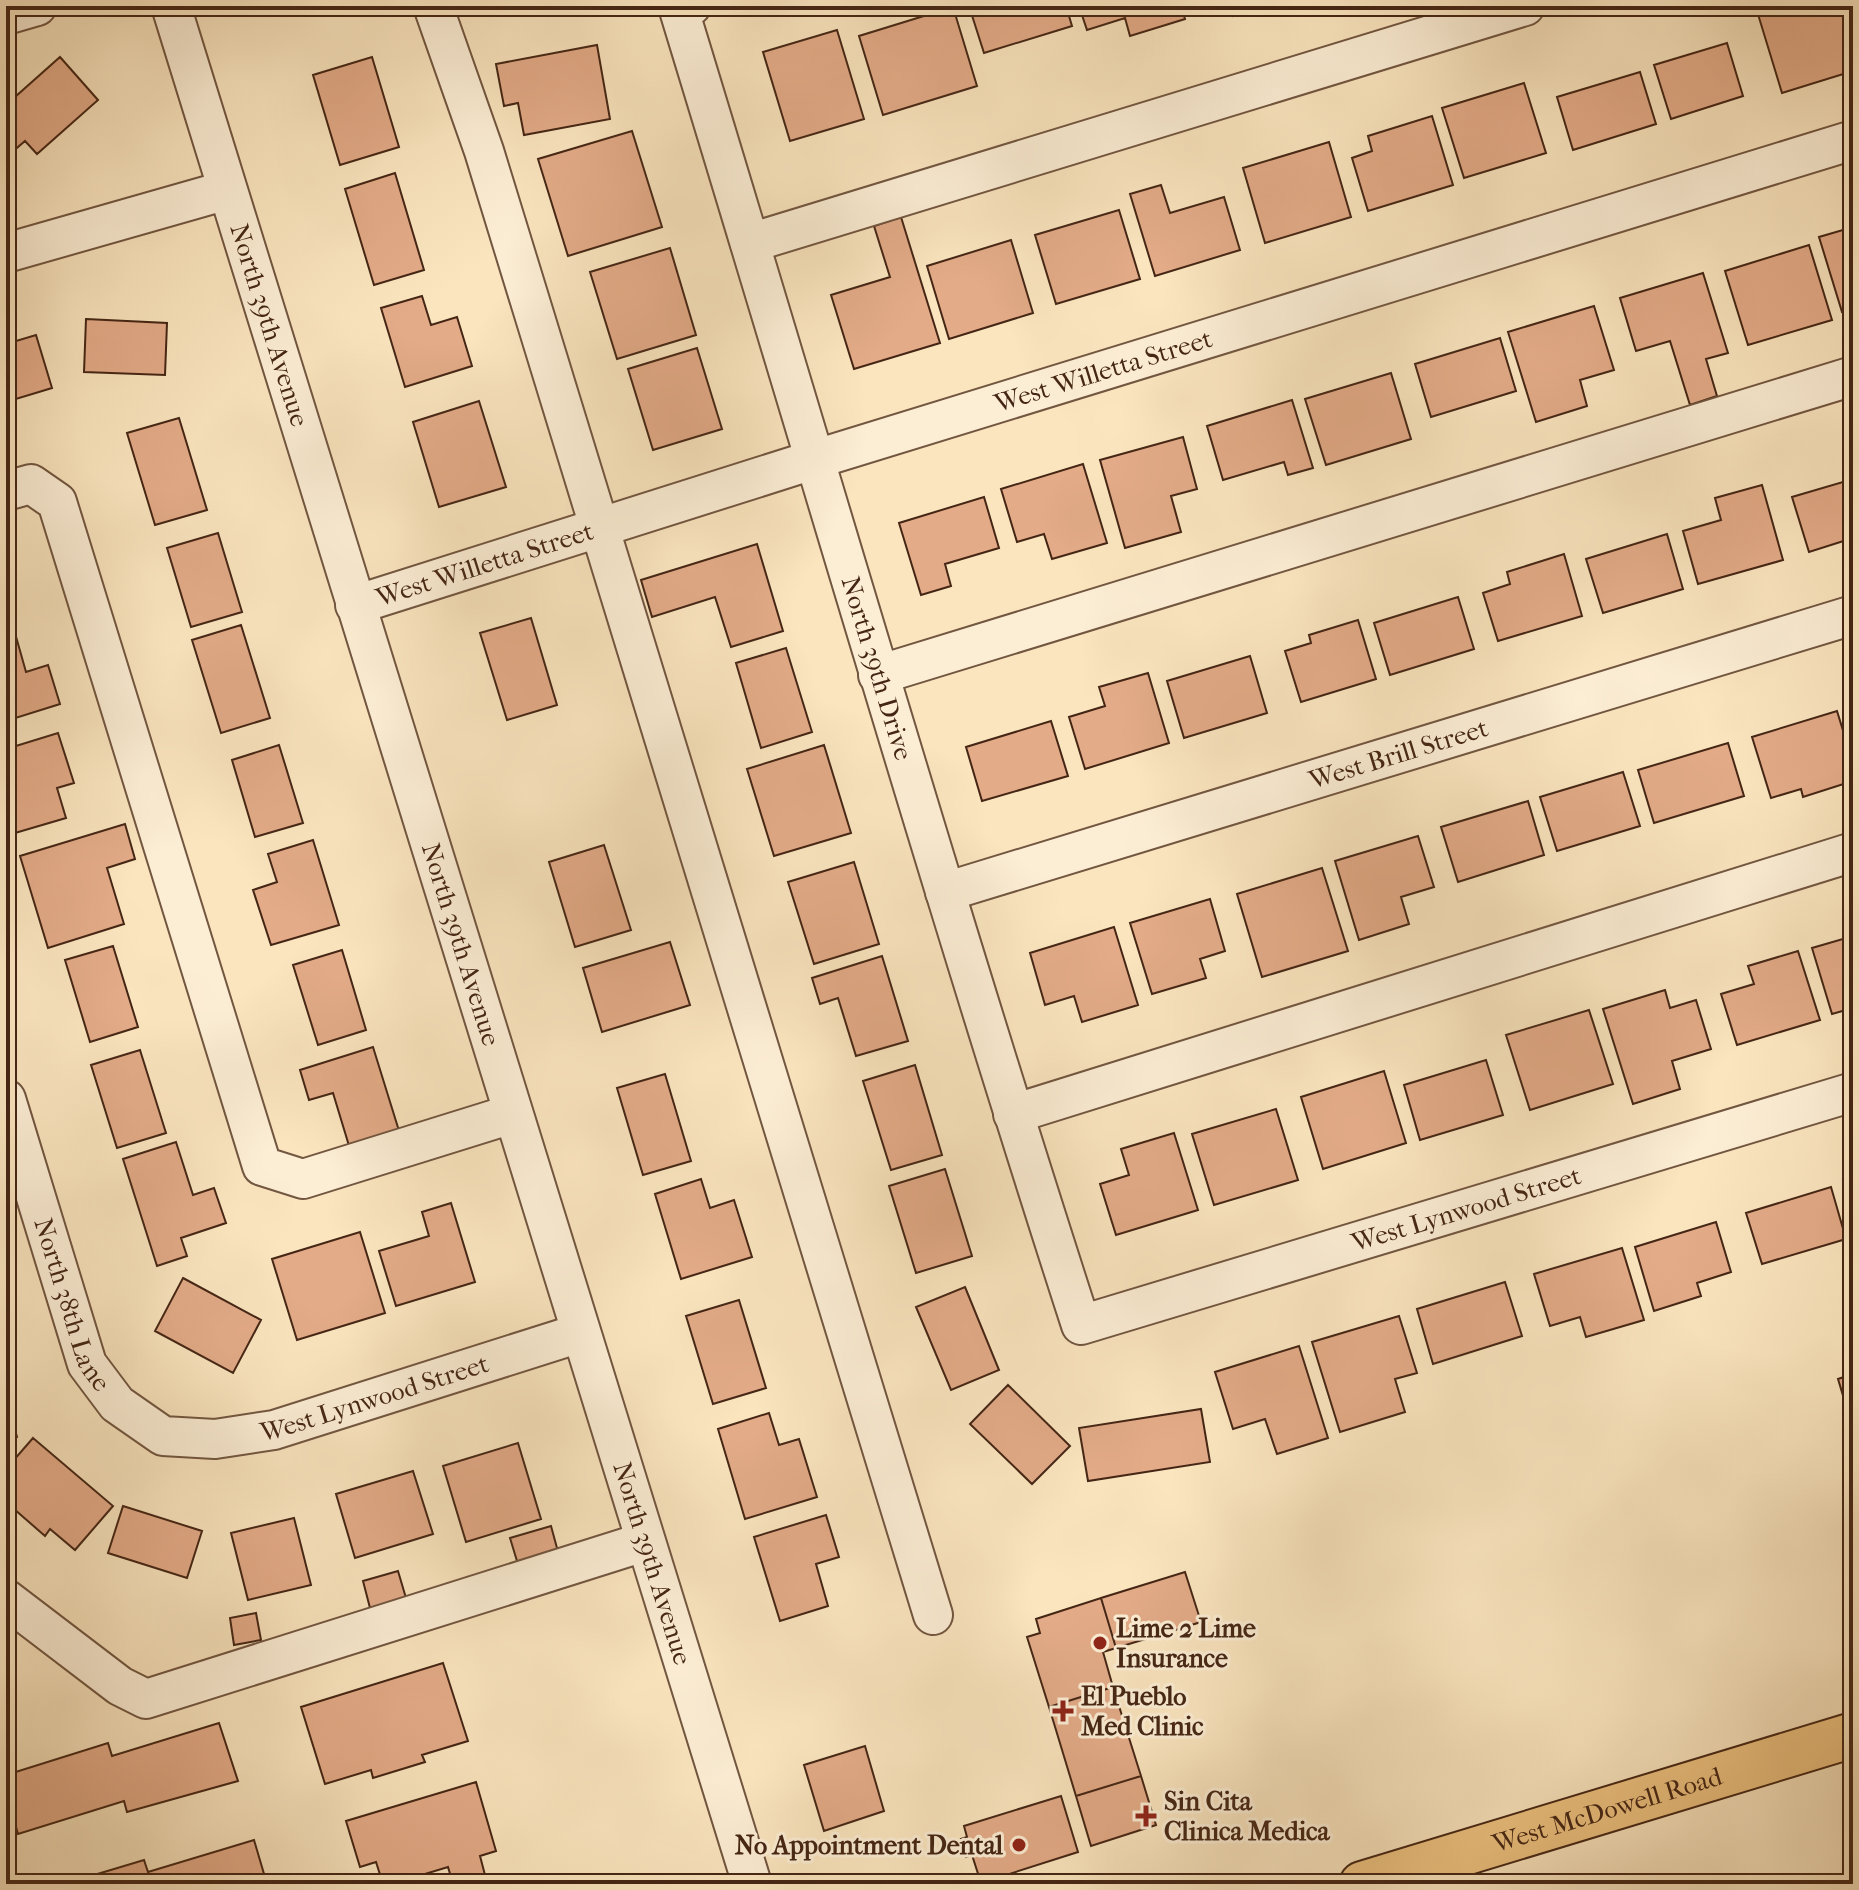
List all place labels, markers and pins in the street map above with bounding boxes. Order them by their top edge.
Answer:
place label: Lime 2 Lime Insurance [1116,1613,1256,1674]
marker: Lime 2 Lime Insurance [1091,1634,1109,1652]
place label: El Pueblo Med Clinic [1081,1681,1204,1742]
marker: El Pueblo Med Clinic [1052,1700,1074,1722]
place label: Sin Cita Clinica Medica [1164,1786,1331,1847]
marker: Sin Cita Clinica Medica [1135,1805,1157,1827]
place label: No Appointment Dental [735,1830,1004,1861]
marker: No Appointment Dental [1010,1836,1028,1854]

